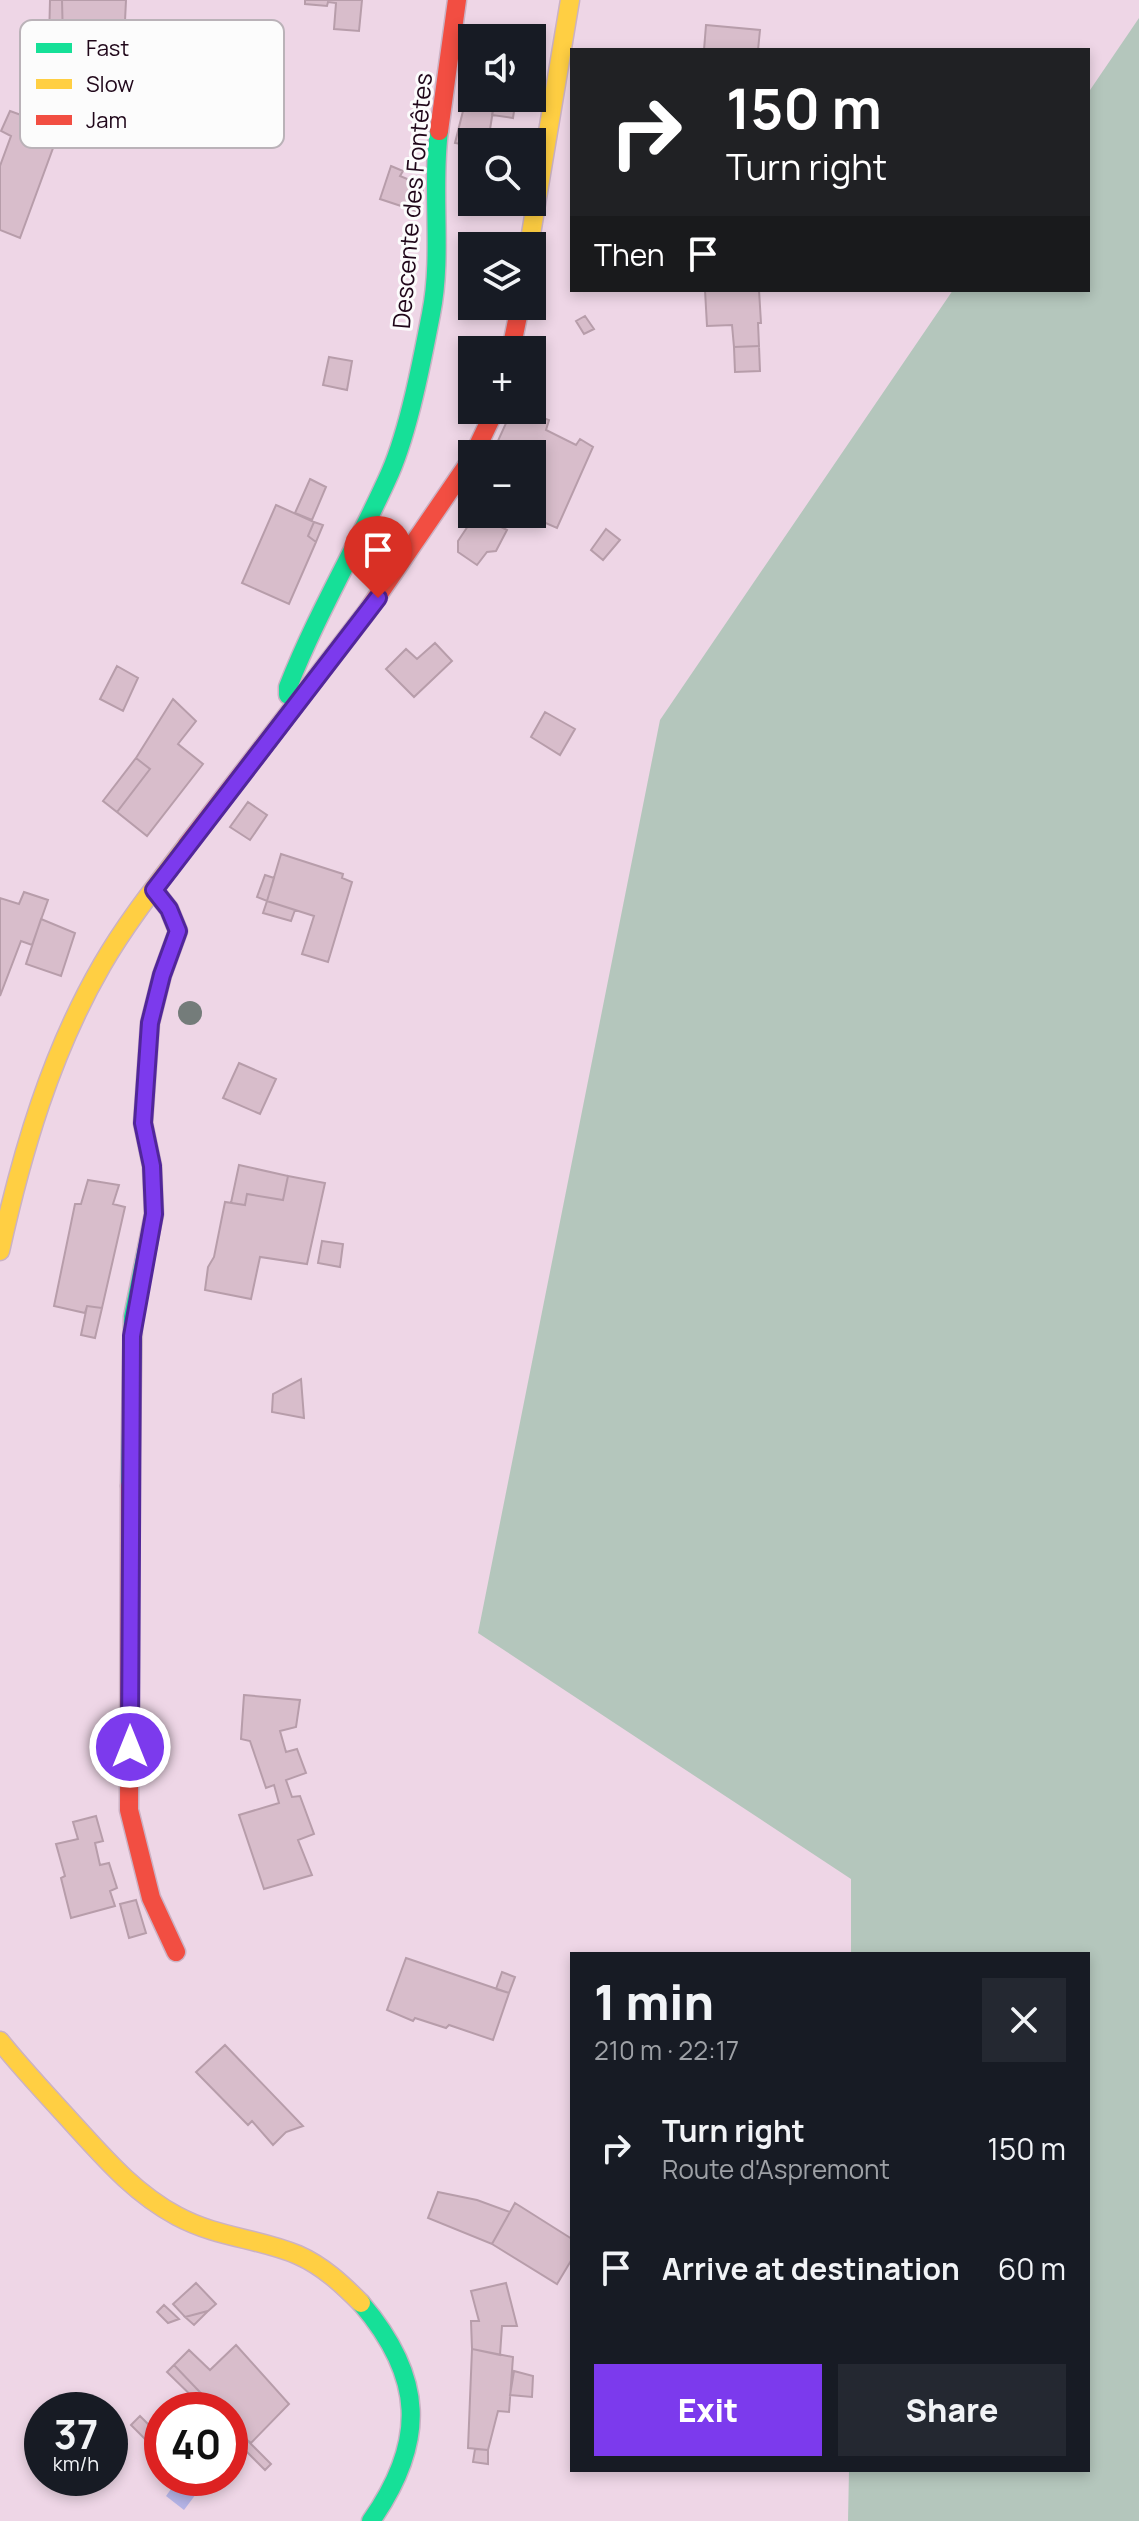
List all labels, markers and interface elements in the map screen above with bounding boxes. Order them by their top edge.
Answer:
legend [20,20,284,148]
map controls [458,24,546,528]
button: sound [458,24,546,112]
text: Fast [86,33,129,63]
text: Slow [86,69,134,99]
text: 150 m [726,69,882,146]
street label: Descente des Fontêtes [384,72,439,330]
icon: right [594,80,698,184]
text: Jam [86,105,127,135]
button: search [458,128,546,216]
text: Turn right [726,142,887,191]
button: layers [458,232,546,320]
icon: arrive [681,232,725,276]
text: Then [594,234,665,275]
button: + [458,336,546,424]
button: − [458,440,546,528]
pin [344,516,412,598]
icon: arrive [356,528,400,572]
position arrow [88,1705,172,1789]
text: 1 min [594,1969,714,2034]
button: close [982,1978,1066,2062]
text: 210 m · 22:17 [594,2032,739,2068]
text: Turn right [662,2110,805,2151]
icon: right [594,2126,638,2170]
text: 150 m [987,2128,1066,2169]
text: Route d'Aspremont [662,2151,890,2187]
icon: arrive [594,2246,638,2290]
text: Arrive at destination [662,2248,960,2289]
text: 60 m [998,2248,1066,2289]
button: Exit [594,2364,822,2456]
button: Share [838,2364,1066,2456]
speed limit sign: 40 [144,2392,248,2496]
text: 37 [54,2406,98,2461]
text: km/h [53,2450,99,2477]

